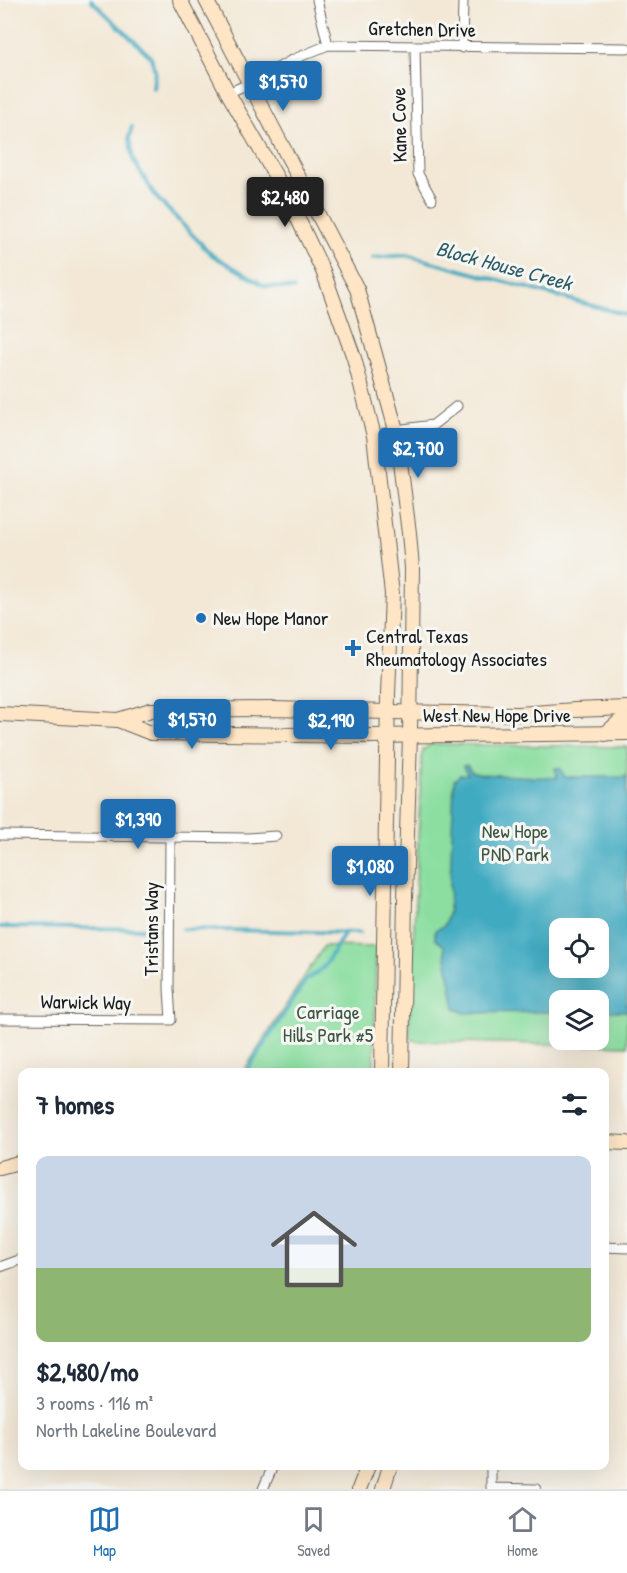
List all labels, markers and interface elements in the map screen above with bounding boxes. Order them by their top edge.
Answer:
street label: Gretchen Drive [368,14,476,43]
pin: $1,570 [234,61,332,112]
text: $1,570 [259,67,307,94]
street label: Kane Cove [384,87,413,163]
pin: $2,480 [236,177,334,228]
text: $2,480 [261,183,309,210]
water label: Block House Creek [433,233,577,298]
pin: $2,700 [369,428,467,479]
text: $2,700 [392,434,444,461]
place label: New Hope Manor [213,604,329,631]
marker: New Hope Manor [194,611,208,625]
place label: Central Texas Rheumatology Associates [366,622,547,672]
marker: Central Texas Rheumatology Associates [344,639,362,657]
pin: $1,570 [143,699,241,750]
pin: $2,190 [282,700,380,751]
street label: West New Hope Drive [423,701,571,728]
text: $1,570 [168,705,216,732]
text: $2,190 [307,706,355,733]
pin: $1,390 [89,799,187,850]
text: $1,390 [115,805,161,832]
park label: New Hope PND Park [481,817,549,867]
pin: $1,080 [321,846,419,897]
text: $1,080 [346,852,394,879]
street label: Tristans Way [137,882,164,976]
map controls [549,918,609,1050]
button: locate [549,918,609,978]
street label: Warwick Way [40,987,132,1016]
button: layers [549,990,609,1050]
park label: Carriage Hills Park #5 [283,998,374,1048]
text: 7 homes [36,1087,114,1122]
icon: filters [558,1088,591,1121]
icon: home [260,1195,368,1303]
text: $2,480/mo [36,1354,138,1389]
text: 3 rooms · 116 m² [36,1389,153,1416]
text: North Lakeline Boulevard [36,1416,216,1443]
tab: Map [88,1503,121,1561]
tab: Saved [297,1503,330,1561]
tab: Home [506,1503,539,1561]

